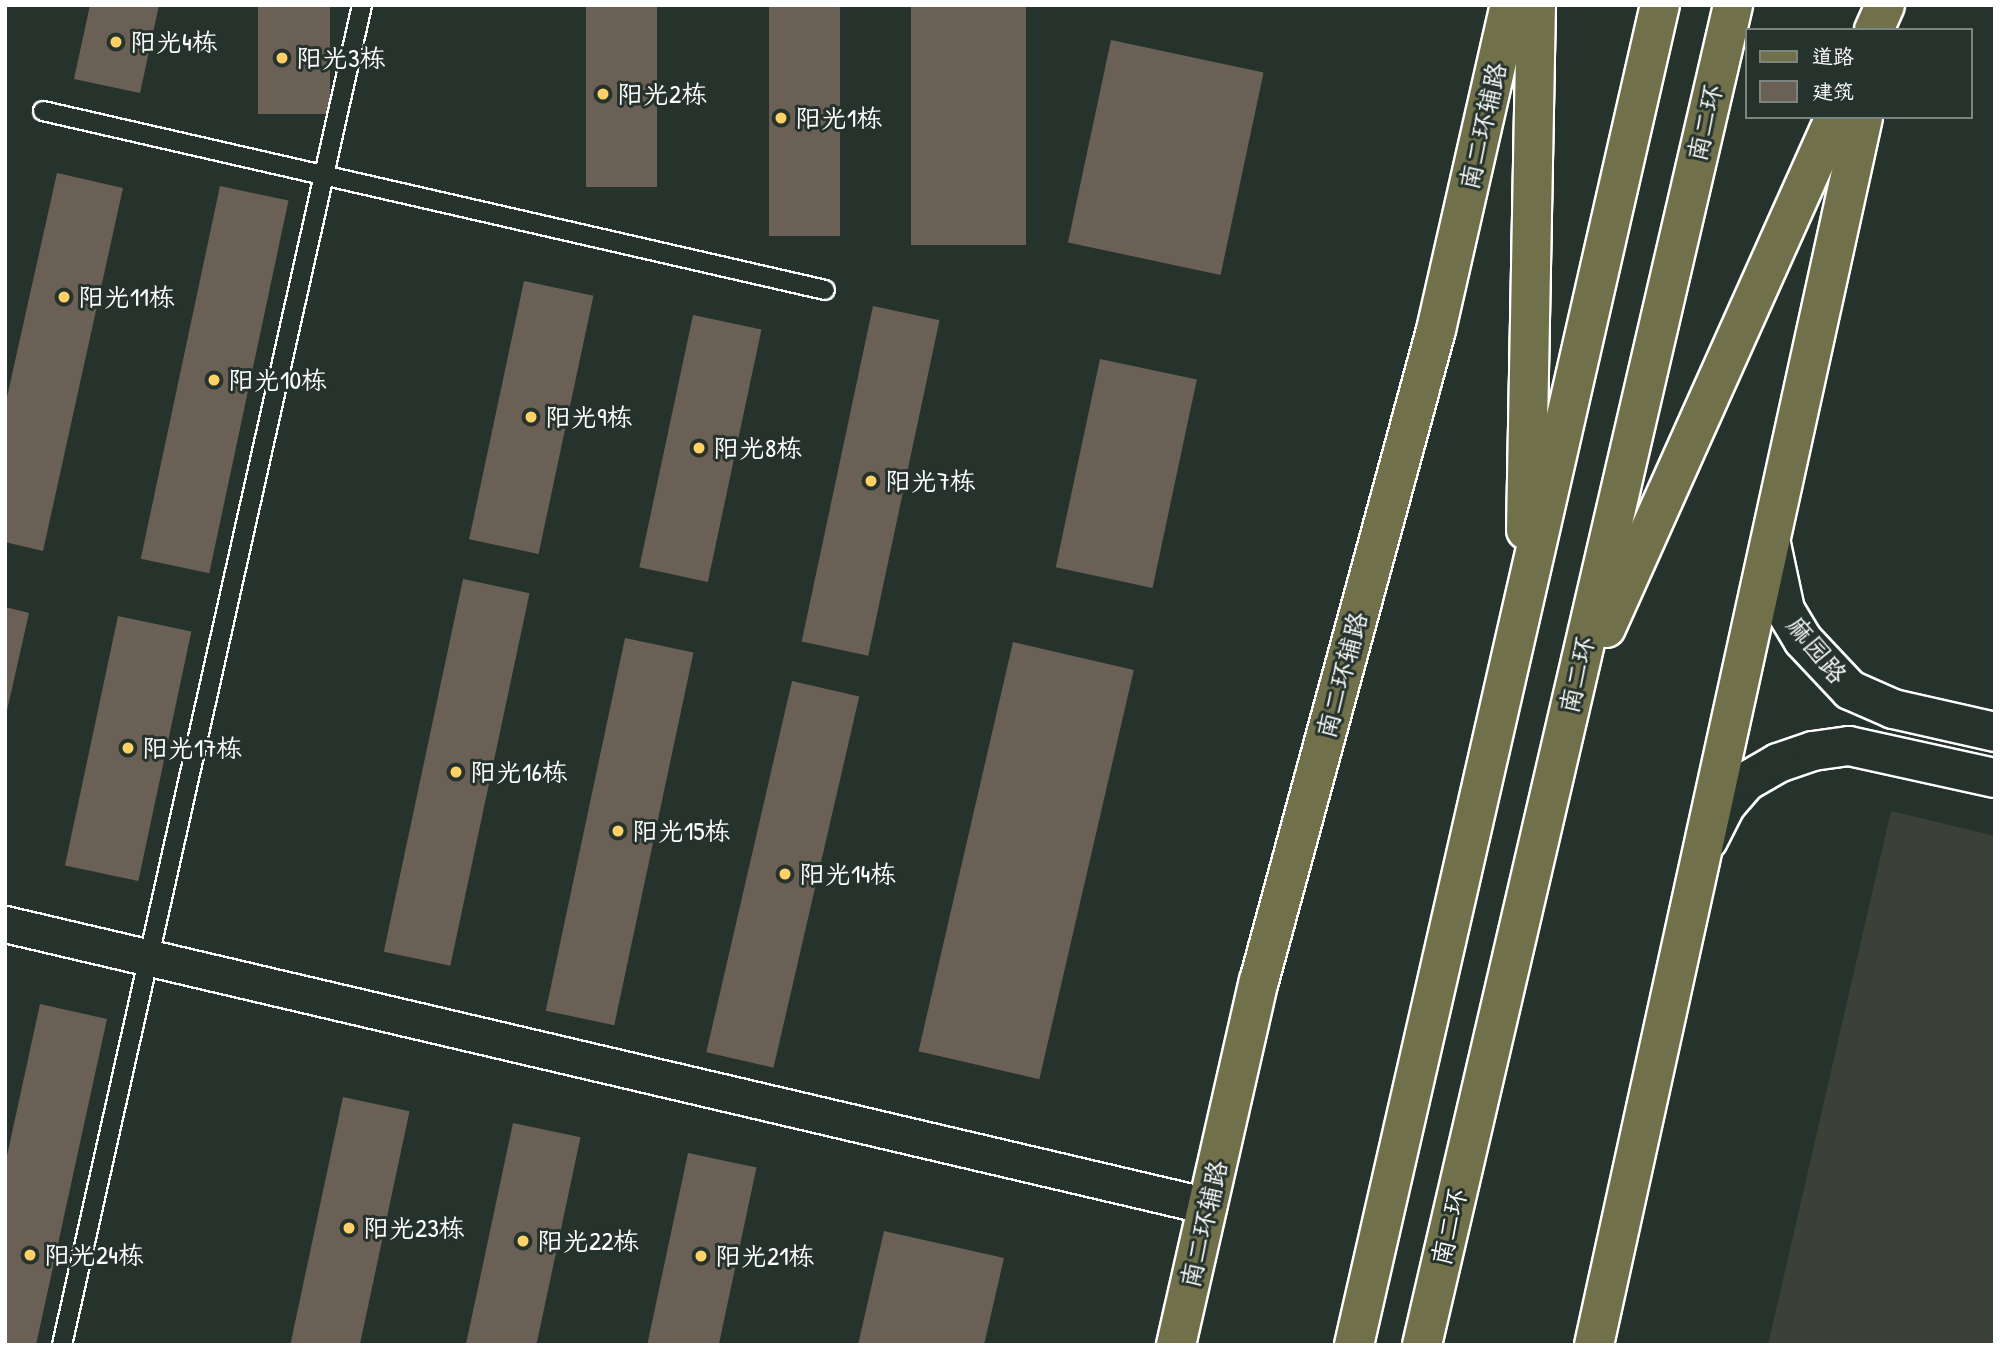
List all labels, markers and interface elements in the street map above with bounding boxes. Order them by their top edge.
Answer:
place label: 阳光4栋 [130,26,218,58]
legend [1744,28,1972,119]
marker: 阳光4栋 [108,34,124,50]
place label: 阳光3栋 [296,42,386,74]
text: 道路 [1812,42,1854,71]
marker: 阳光3栋 [274,50,290,66]
street label: 南二环辅路 [1453,59,1513,193]
text: 建筑 [1812,77,1854,106]
place label: 阳光2栋 [617,78,707,110]
street label: 南二环 [1681,81,1729,165]
marker: 阳光2栋 [595,86,611,102]
place label: 阳光1栋 [795,102,882,134]
marker: 阳光1栋 [773,110,789,126]
place label: 阳光11栋 [78,281,175,313]
marker: 阳光11栋 [56,289,72,305]
place label: 阳光10栋 [228,364,327,396]
marker: 阳光10栋 [206,372,222,388]
place label: 阳光9栋 [545,401,633,433]
marker: 阳光9栋 [523,409,539,425]
place label: 阳光8栋 [713,432,802,464]
marker: 阳光8栋 [691,440,707,456]
place label: 阳光7栋 [885,465,976,497]
marker: 阳光7栋 [863,473,879,489]
street label: 南二环辅路 [1310,608,1374,742]
street label: 麻园路 [1780,610,1854,690]
street label: 南二环 [1553,633,1601,717]
place label: 阳光17栋 [142,732,242,764]
marker: 阳光17栋 [120,740,136,756]
place label: 阳光16栋 [470,756,568,788]
marker: 阳光16栋 [448,764,464,780]
place label: 阳光15栋 [632,815,730,847]
marker: 阳光15栋 [610,823,626,839]
place label: 阳光14栋 [799,858,896,890]
marker: 阳光14栋 [777,866,793,882]
street label: 南二环辅路 [1174,1157,1234,1291]
street label: 南二环 [1425,1185,1473,1269]
place label: 阳光23栋 [363,1212,465,1244]
marker: 阳光23栋 [341,1220,357,1236]
place label: 阳光22栋 [537,1225,639,1257]
marker: 阳光22栋 [515,1233,531,1249]
place label: 阳光24栋 [44,1239,144,1271]
place label: 阳光21栋 [715,1240,815,1272]
marker: 阳光24栋 [22,1247,38,1263]
marker: 阳光21栋 [693,1248,709,1264]

